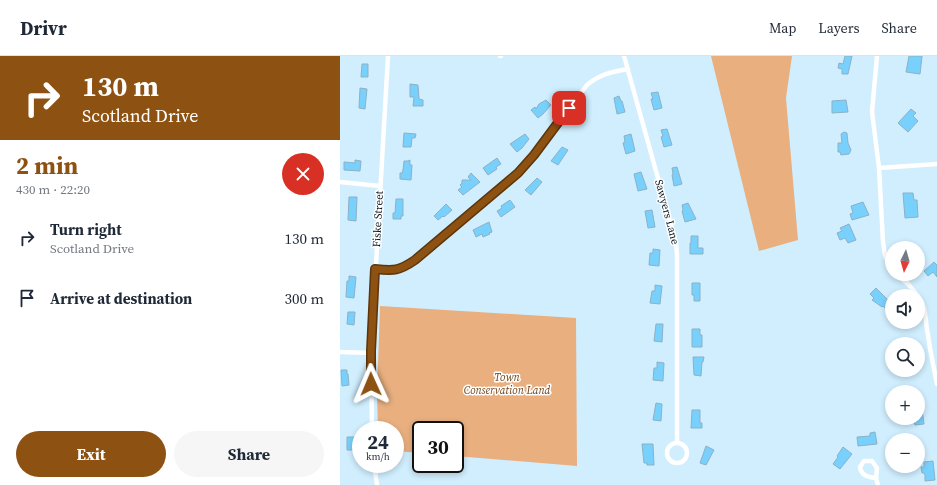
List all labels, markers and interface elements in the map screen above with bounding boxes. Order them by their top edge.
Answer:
text: Drivr [20,15,67,41]
text: Map [769,18,796,38]
text: Layers [818,18,860,38]
text: Share [882,18,917,38]
text: 130 m [82,67,159,105]
icon: right [16,72,68,124]
pin [552,91,586,125]
icon: arrive [558,97,580,119]
text: Scotland Drive [82,103,199,128]
text: 2 min [16,149,78,182]
button: close [282,153,324,195]
street label: Sawyers Lane [651,178,683,247]
text: 430 m · 22:20 [16,181,90,198]
street label: Fiske Street [369,190,387,248]
text: Turn right [50,219,122,240]
icon: right [16,227,38,249]
text: 130 m [284,228,324,249]
text: Scotland Drive [50,240,134,257]
north arrow [885,241,925,281]
map controls [885,241,925,473]
icon: arrive [16,287,38,309]
text: Arrive at destination [50,288,192,309]
text: 300 m [284,288,324,309]
button: sound [885,289,925,329]
button: search [885,337,925,377]
position arrow [350,363,392,405]
park label: Town Conservation Land [464,370,551,398]
button: + [885,385,925,425]
speed limit sign: 30 [412,421,464,473]
text: 24 [367,428,389,456]
button: Exit [16,431,166,477]
button: Share [174,431,324,477]
button: − [885,433,925,473]
text: km/h [366,450,390,463]

